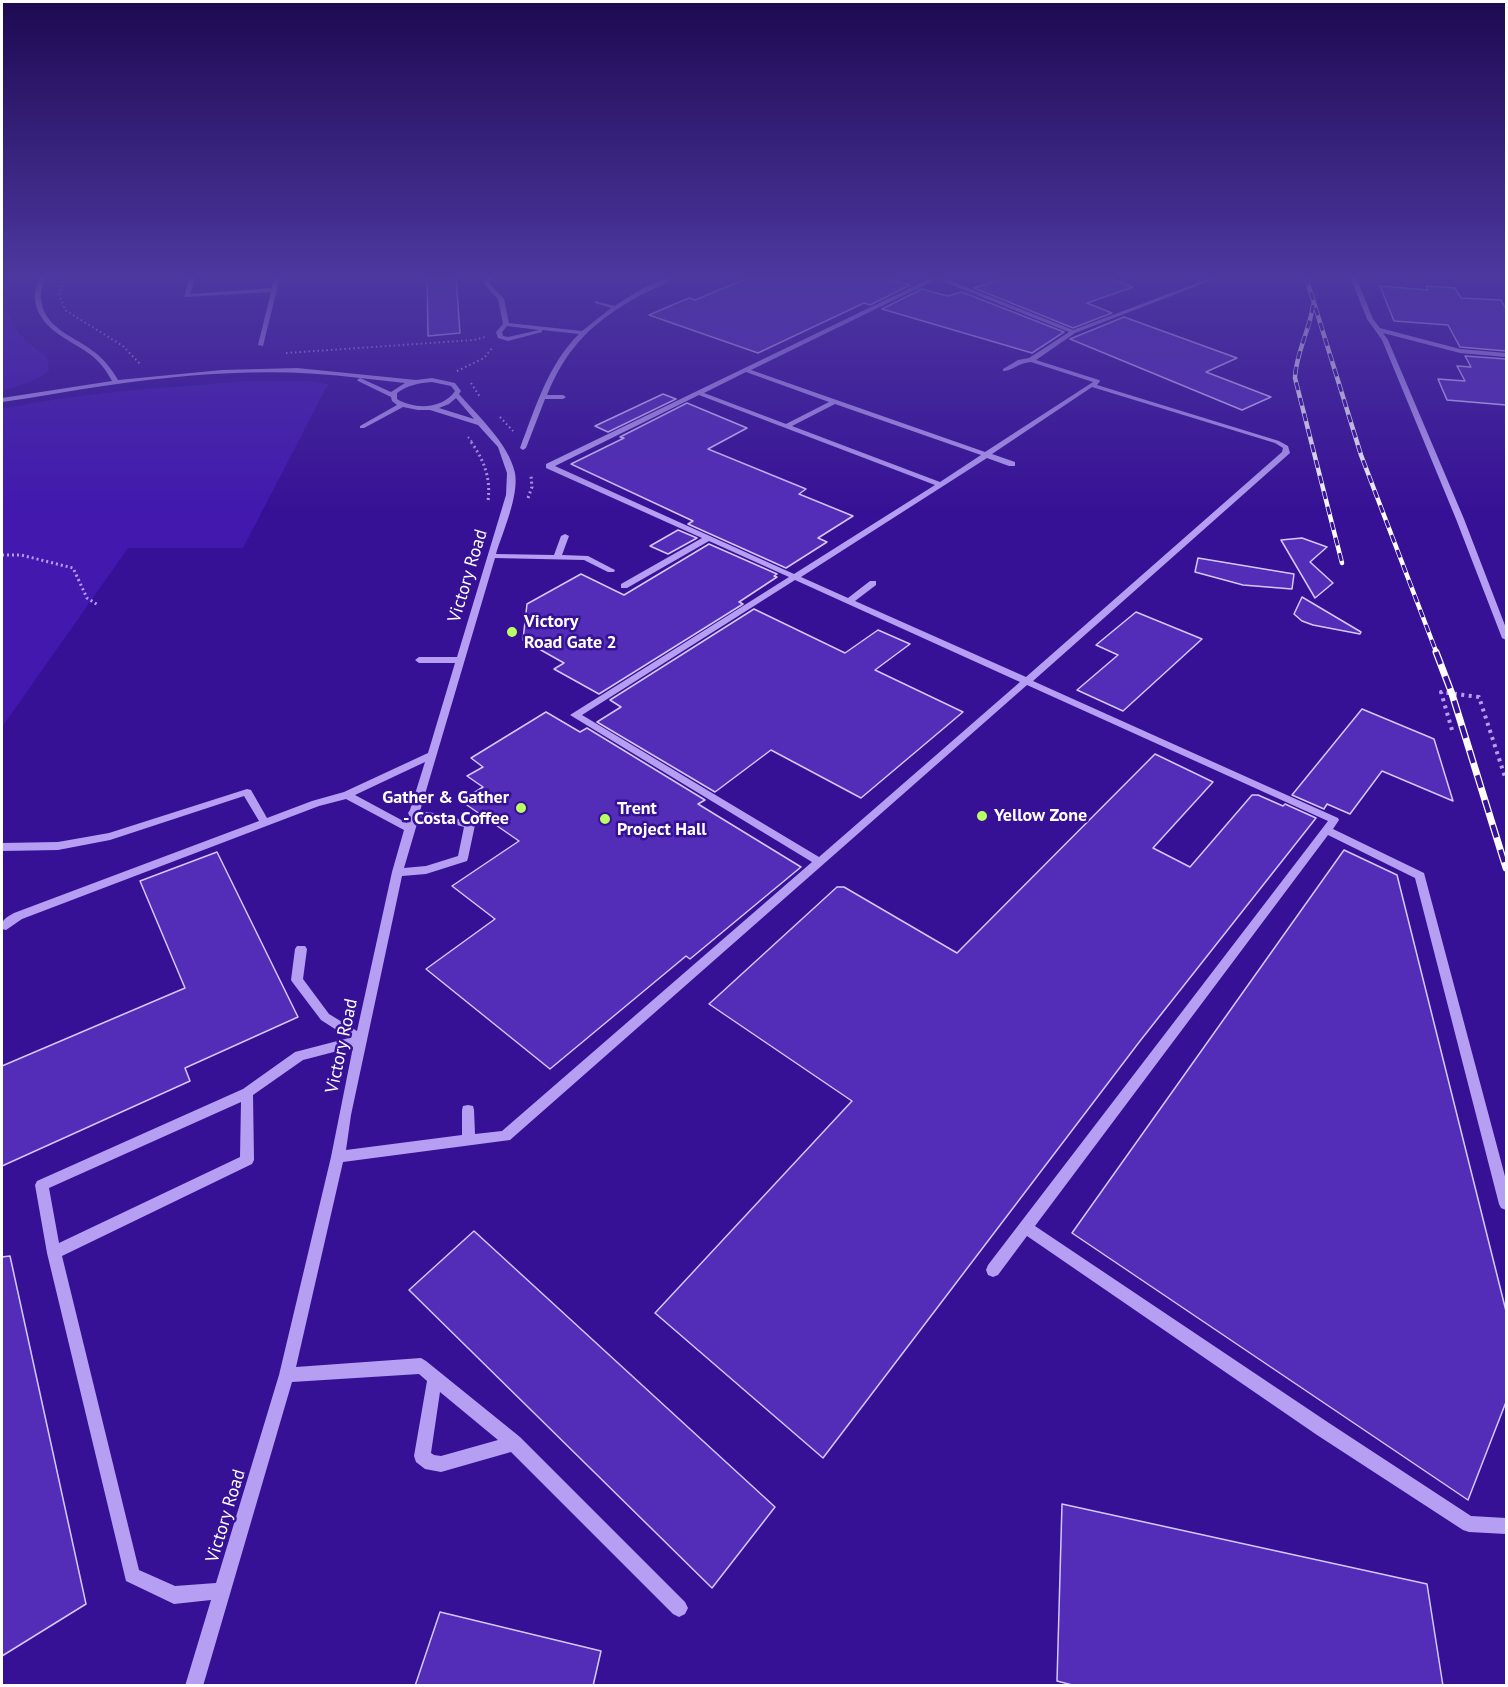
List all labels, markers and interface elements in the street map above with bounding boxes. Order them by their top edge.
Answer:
street label: Victory Road [444,527,492,625]
place label: Victory Road Gate 2 [524,611,617,654]
marker: Victory Road Gate 2 [505,625,519,639]
place label: Gather & Gather - Costa Coffee [382,787,509,830]
place label: Trent Project Hall [617,798,706,840]
marker: Gather & Gather - Costa Coffee [514,801,528,815]
place label: Yellow Zone [994,805,1087,827]
marker: Yellow Zone [975,809,989,823]
marker: Trent Project Hall [598,812,612,826]
street label: Victory Road [321,997,363,1095]
street label: Victory Road [202,1467,250,1565]

